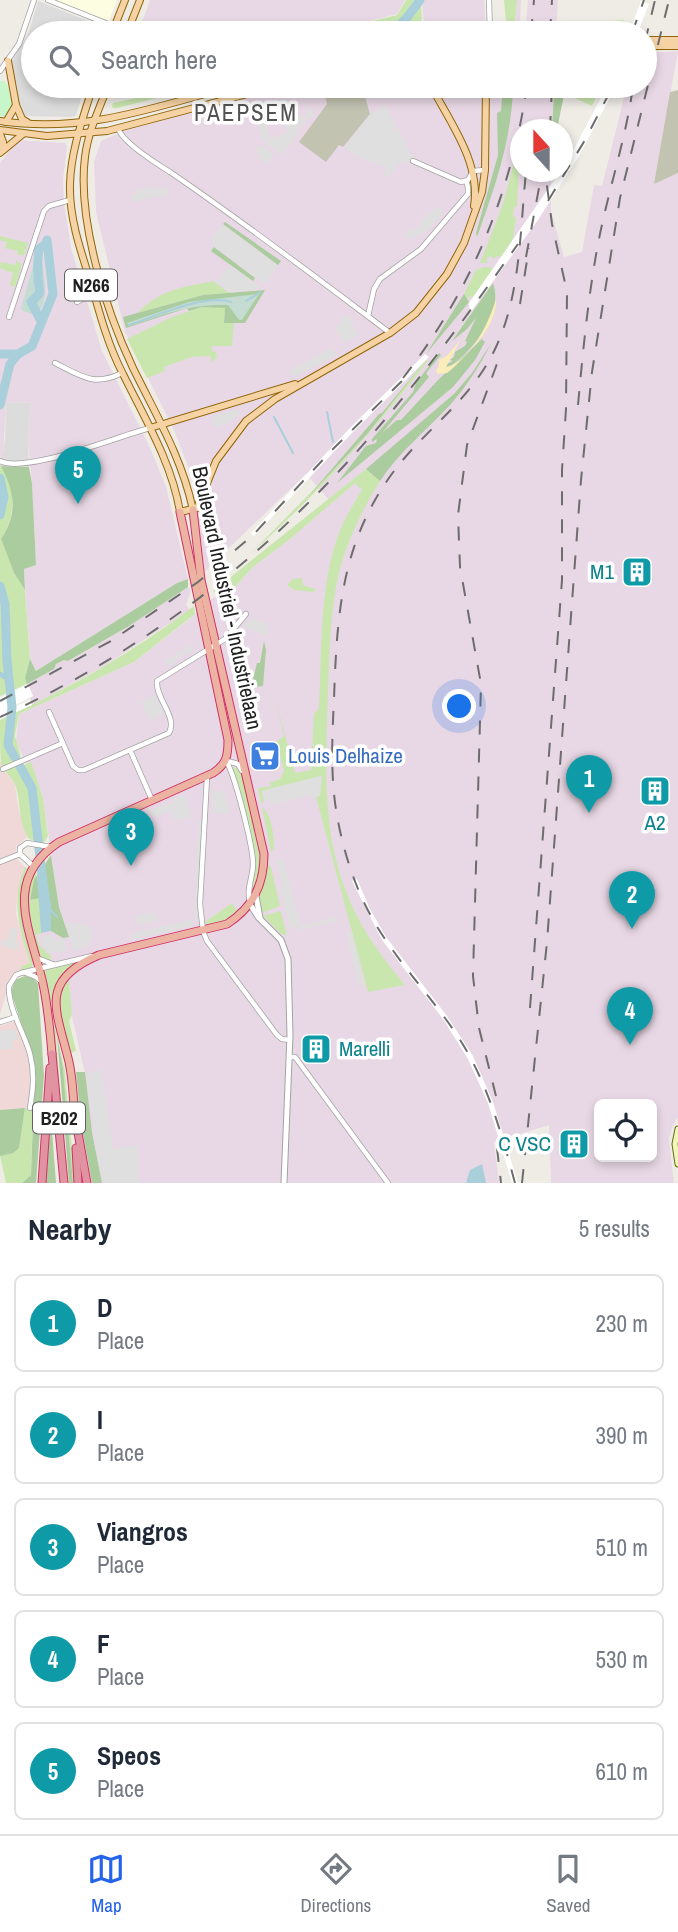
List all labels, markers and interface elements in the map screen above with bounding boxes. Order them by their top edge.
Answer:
search box [21,21,657,98]
icon: search [45,41,83,79]
text: Search here [101,42,217,77]
district label: PAEPSEM [194,97,298,128]
north arrow [510,119,573,182]
road number: N266 [65,270,117,300]
pin: 5 [55,446,101,504]
street label: Boulevard Industriel - Industrielaan [185,464,270,732]
building icon: M1 [620,555,654,589]
place label: M1 [590,557,614,586]
your location [442,689,476,723]
supermarket icon: Louis Delhaize [248,739,282,773]
place label: Louis Delhaize [288,741,403,770]
pin: 1 [566,755,612,813]
building icon: A2 [638,774,672,808]
pin: 3 [108,808,154,866]
place label: A2 [643,808,666,837]
pin: 2 [609,871,655,929]
pin: 4 [607,987,653,1045]
building icon: Marelli [299,1032,333,1066]
place label: Marelli [339,1034,391,1063]
map controls [594,1099,657,1162]
button: locate [594,1099,657,1162]
road number: B202 [33,1102,85,1134]
building icon: C VSC [557,1127,591,1161]
place label: C VSC [498,1129,551,1158]
text: Nearby [28,1209,111,1249]
text: 5 results [579,1213,650,1244]
text: D [97,1290,112,1325]
text: 1 [48,1308,58,1339]
text: 230 m [596,1308,648,1339]
text: Place [97,1325,144,1356]
text: I [97,1402,103,1437]
text: 2 [48,1420,58,1451]
text: 390 m [596,1420,648,1451]
text: Place [97,1437,144,1468]
text: Viangros [97,1514,188,1549]
text: 3 [48,1532,58,1563]
text: 510 m [596,1532,648,1563]
text: Place [97,1549,144,1580]
text: F [97,1626,110,1661]
text: 4 [48,1644,58,1675]
text: 530 m [596,1644,648,1675]
text: Place [97,1661,144,1692]
text: Speos [97,1738,161,1773]
text: 5 [48,1756,58,1787]
text: 610 m [596,1756,648,1787]
text: Place [97,1773,144,1804]
tab: Map [87,1850,125,1918]
tab: Directions [300,1850,371,1918]
tab: Saved [546,1850,591,1918]

